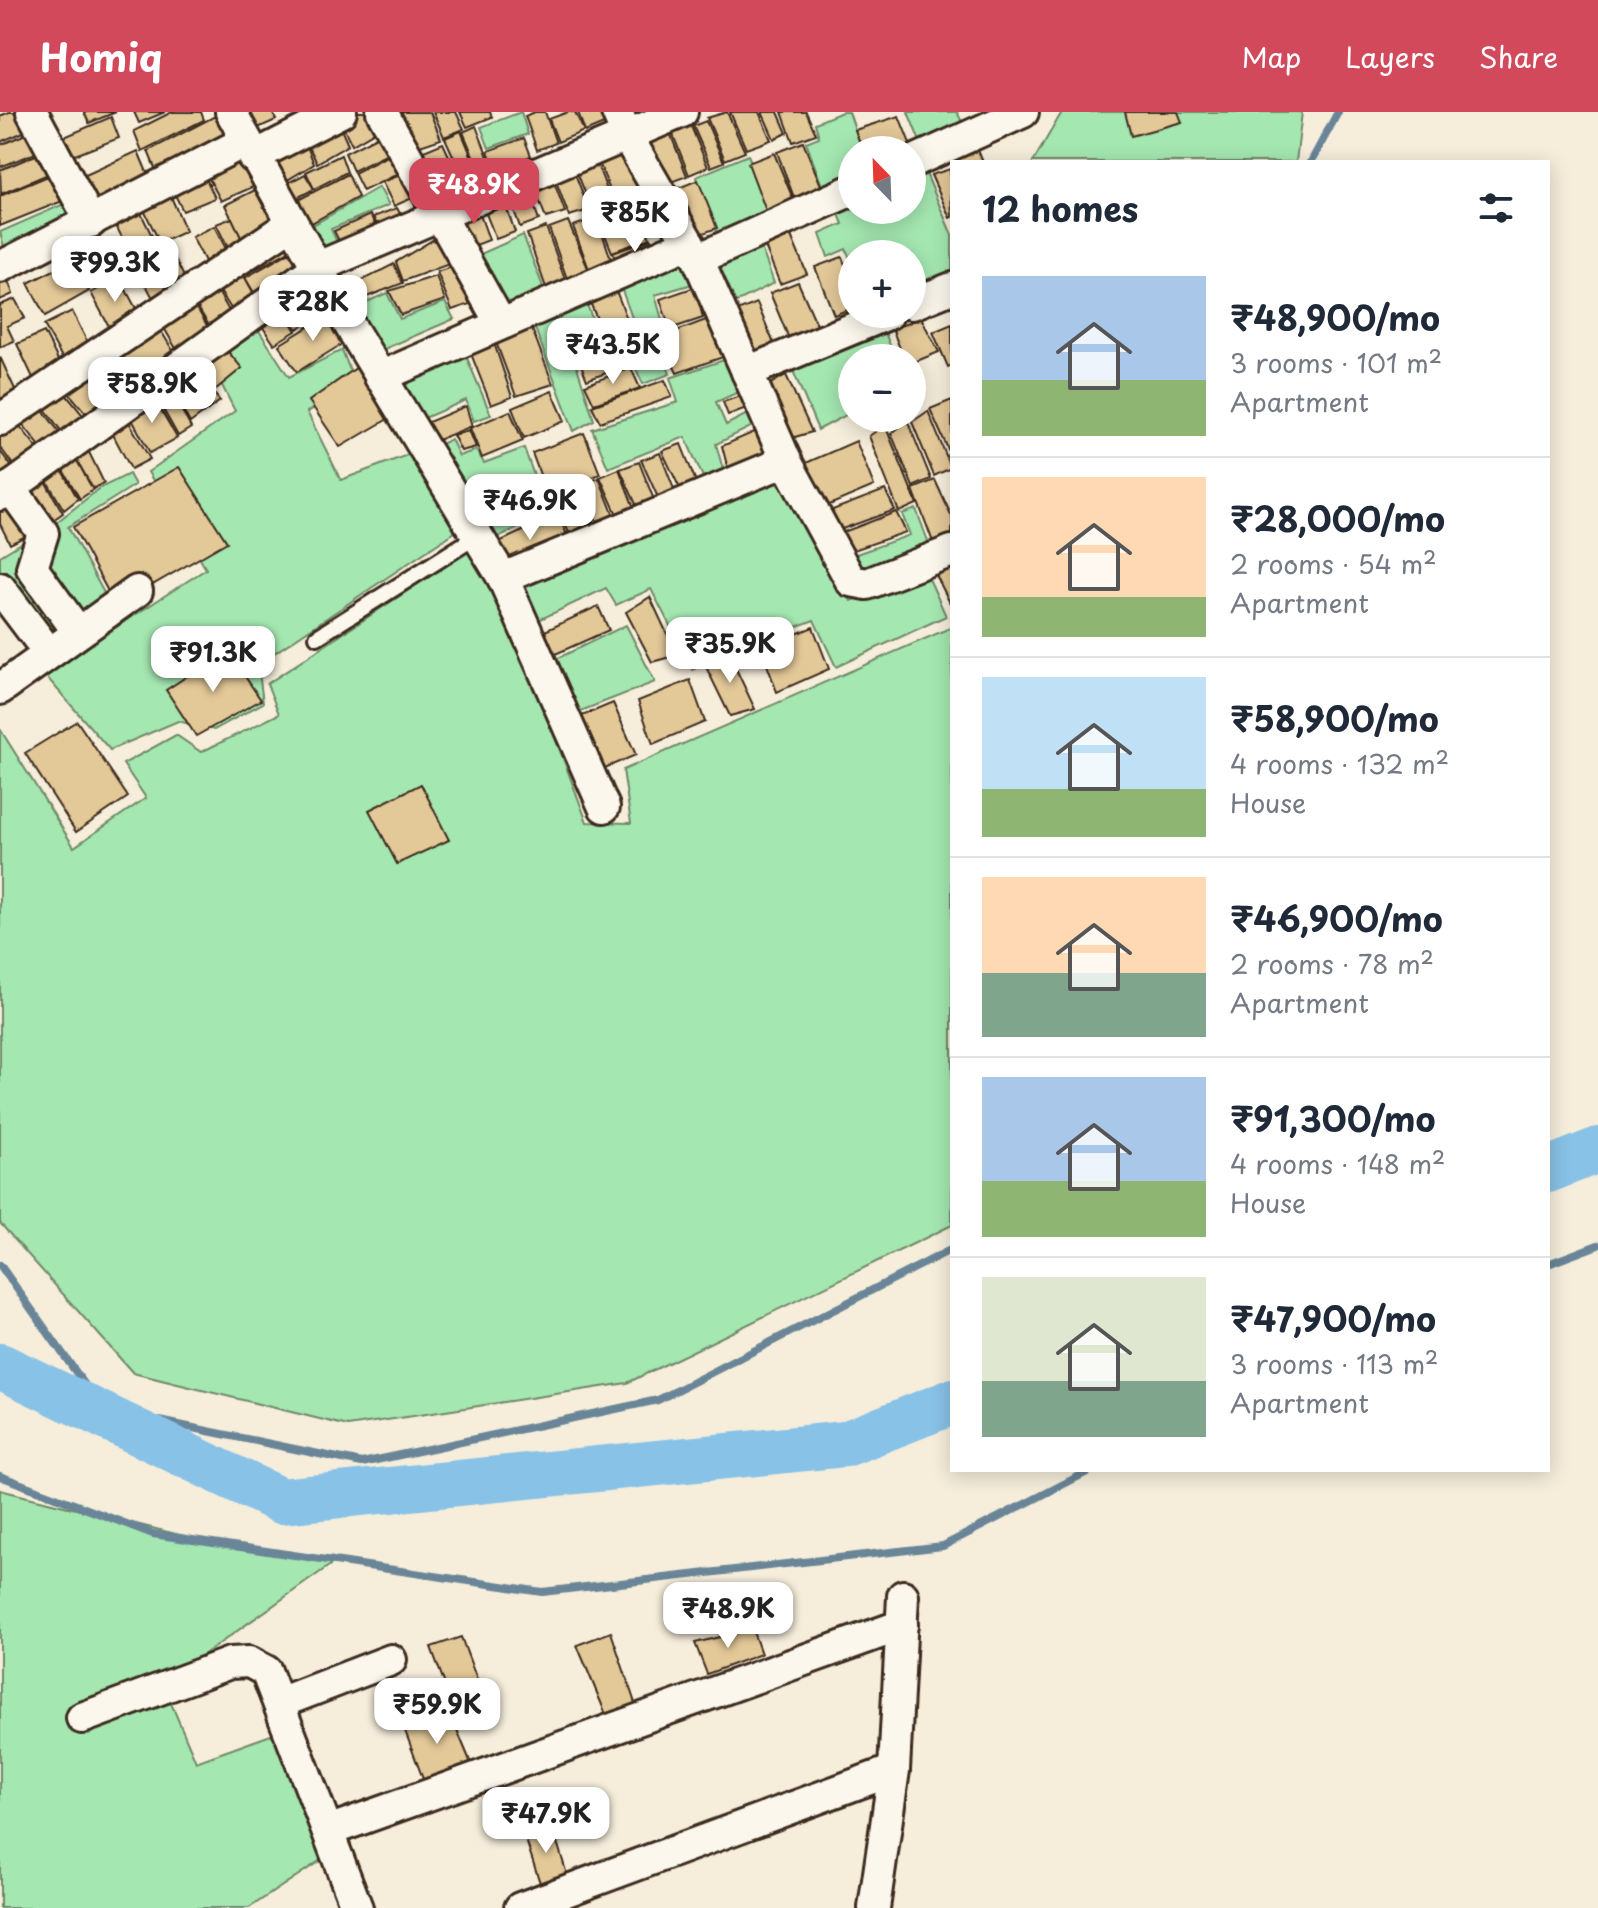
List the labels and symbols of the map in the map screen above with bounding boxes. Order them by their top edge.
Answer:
north arrow [838,136,926,224]
pin: ₹48.9K [409,158,539,226]
pin: ₹85K [588,186,682,254]
pin: ₹99.3K [50,236,180,304]
pin: ₹28K [266,275,360,343]
pin: ₹43.5K [548,318,678,386]
pin: ₹58.9K [87,357,217,425]
pin: ₹46.9K [465,474,595,542]
pin: ₹35.9K [665,617,795,685]
pin: ₹91.3K [148,626,278,694]
pin: ₹48.9K [663,1582,793,1650]
pin: ₹59.9K [372,1678,502,1746]
pin: ₹47.9K [481,1787,611,1855]

